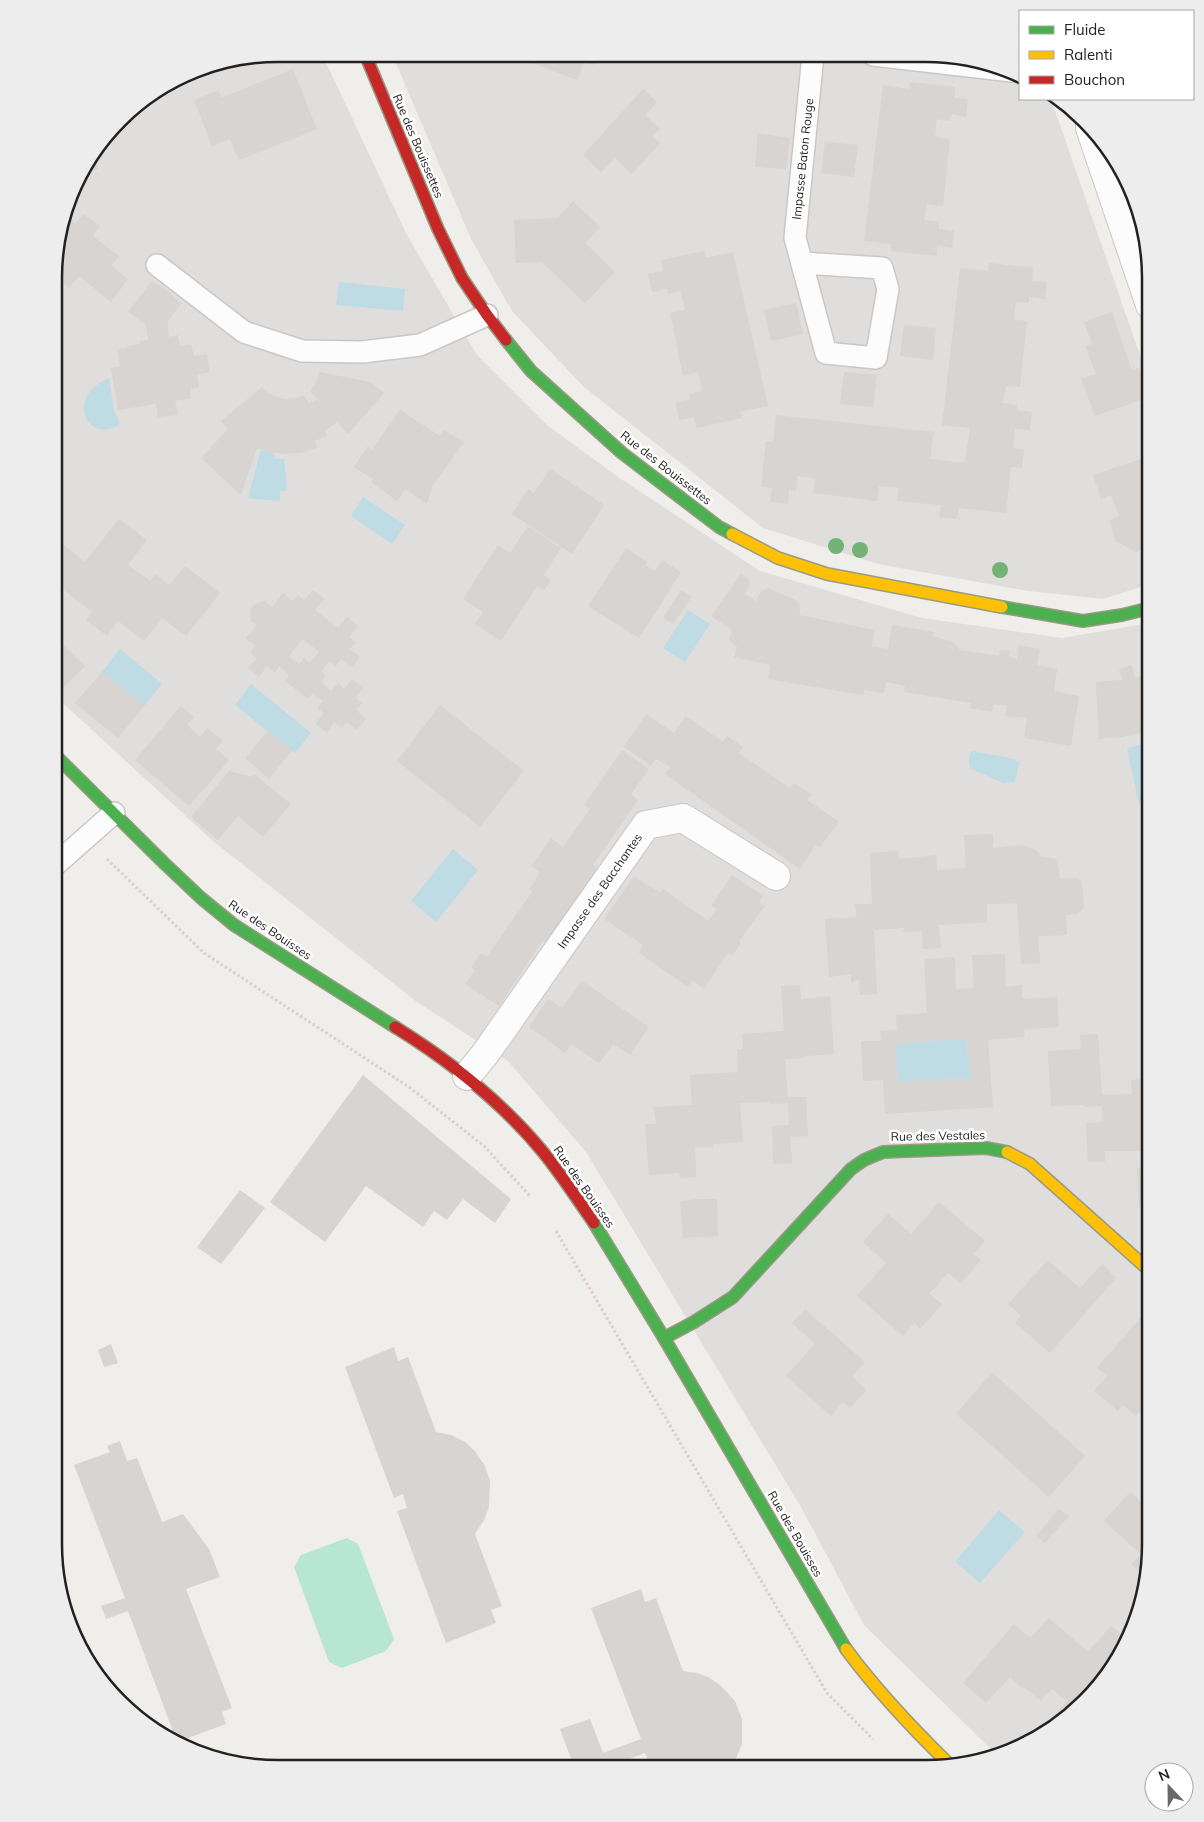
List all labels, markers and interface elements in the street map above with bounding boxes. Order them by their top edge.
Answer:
legend [1019,10,1194,100]
text: Fluide [1064,20,1105,39]
text: Ralenti [1064,45,1113,64]
text: Bouchon [1064,70,1125,89]
street label: Rue des Bouissettes [390,92,447,200]
street label: Impasse Baton Rouge [789,98,816,220]
street label: Rue des Bouissettes [618,427,715,508]
street label: Impasse des Bacchantes [554,830,645,951]
street label: Rue des Bouisses [226,896,315,963]
street label: Rue des Vestales [891,1127,985,1144]
street label: Rue des Bouisses [550,1143,618,1231]
street label: Rue des Bouisses [765,1488,826,1579]
north arrow [1144,1762,1194,1812]
text: N [1156,1765,1172,1785]

